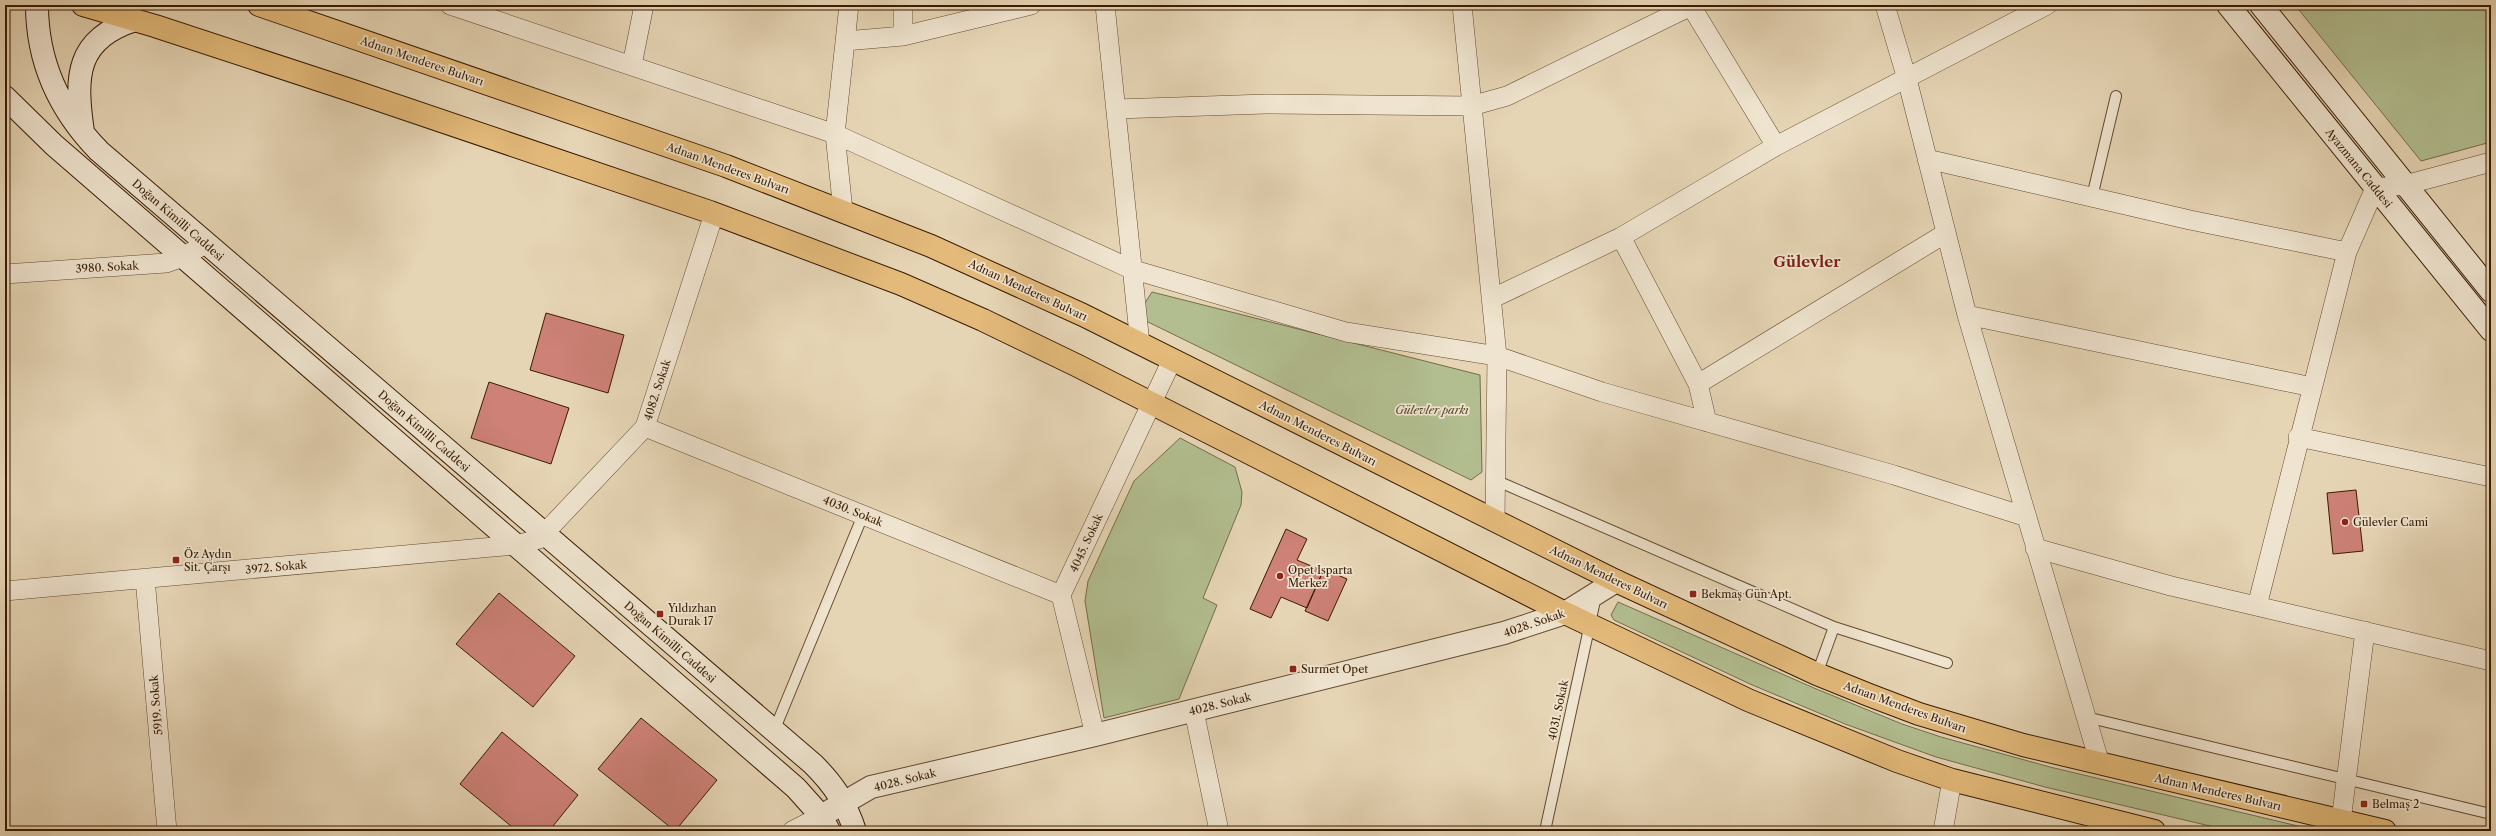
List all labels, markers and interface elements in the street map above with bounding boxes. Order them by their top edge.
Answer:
street label: Adnan Menderes Bulvarı [358,33,486,89]
street label: Ayazmana Caddesi [2322,125,2396,211]
street label: Adnan Menderes Bulvarı [664,139,792,197]
street label: Doğan Kimilli Caddesi [129,176,227,264]
district label: Gülevler [1773,252,1841,271]
street label: Adnan Menderes Bulvarı [966,256,1090,324]
street label: 3980. Sokak [75,258,140,276]
street label: 4082. Sokak [641,357,674,422]
street label: Doğan Kimilli Caddesi [375,387,473,475]
street label: Adnan Menderes Bulvarı [1256,397,1379,469]
park label: Gülevler parkı [1395,403,1469,417]
street label: 4030. Sokak [821,493,886,530]
street label: 4045. Sokak [1066,511,1106,575]
place label: Gülevler Cami [2353,515,2429,529]
marker: Gülevler Cami [2340,517,2350,527]
street label: Adnan Menderes Bulvarı [1547,542,1671,612]
place label: Öz Aydın Sit. Çarşı [184,546,232,574]
marker: Öz Aydın Sit. Çarşı [171,555,181,565]
street label: 3972. Sokak [245,557,308,577]
place label: Opet Isparta Merkez [1288,563,1353,590]
marker: Opet Isparta Merkez [1275,571,1285,581]
place label: Bekmaş Gün Apt. [1701,587,1792,601]
marker: Bekmaş Gün Apt. [1688,589,1698,599]
street label: Doğan Kimilli Caddesi [621,598,719,686]
place label: Yıldızhan Durak 17 [667,601,717,628]
street label: 4028. Sokak [1502,606,1567,640]
marker: Yıldızhan Durak 17 [655,609,665,619]
place label: Surmet Opet [1301,662,1368,676]
marker: Surmet Opet [1288,664,1298,674]
street label: 5919. Sokak [146,674,166,736]
street label: 4031. Sokak [1545,678,1571,742]
street label: Adnan Menderes Bulvarı [1841,678,1969,736]
street label: 4028. Sokak [1187,689,1253,718]
street label: 4028. Sokak [872,765,938,794]
street label: Adnan Menderes Bulvarı [2152,770,2283,814]
place label: Belmaş 2 [2372,797,2419,811]
marker: Belmaş 2 [2359,799,2369,809]

